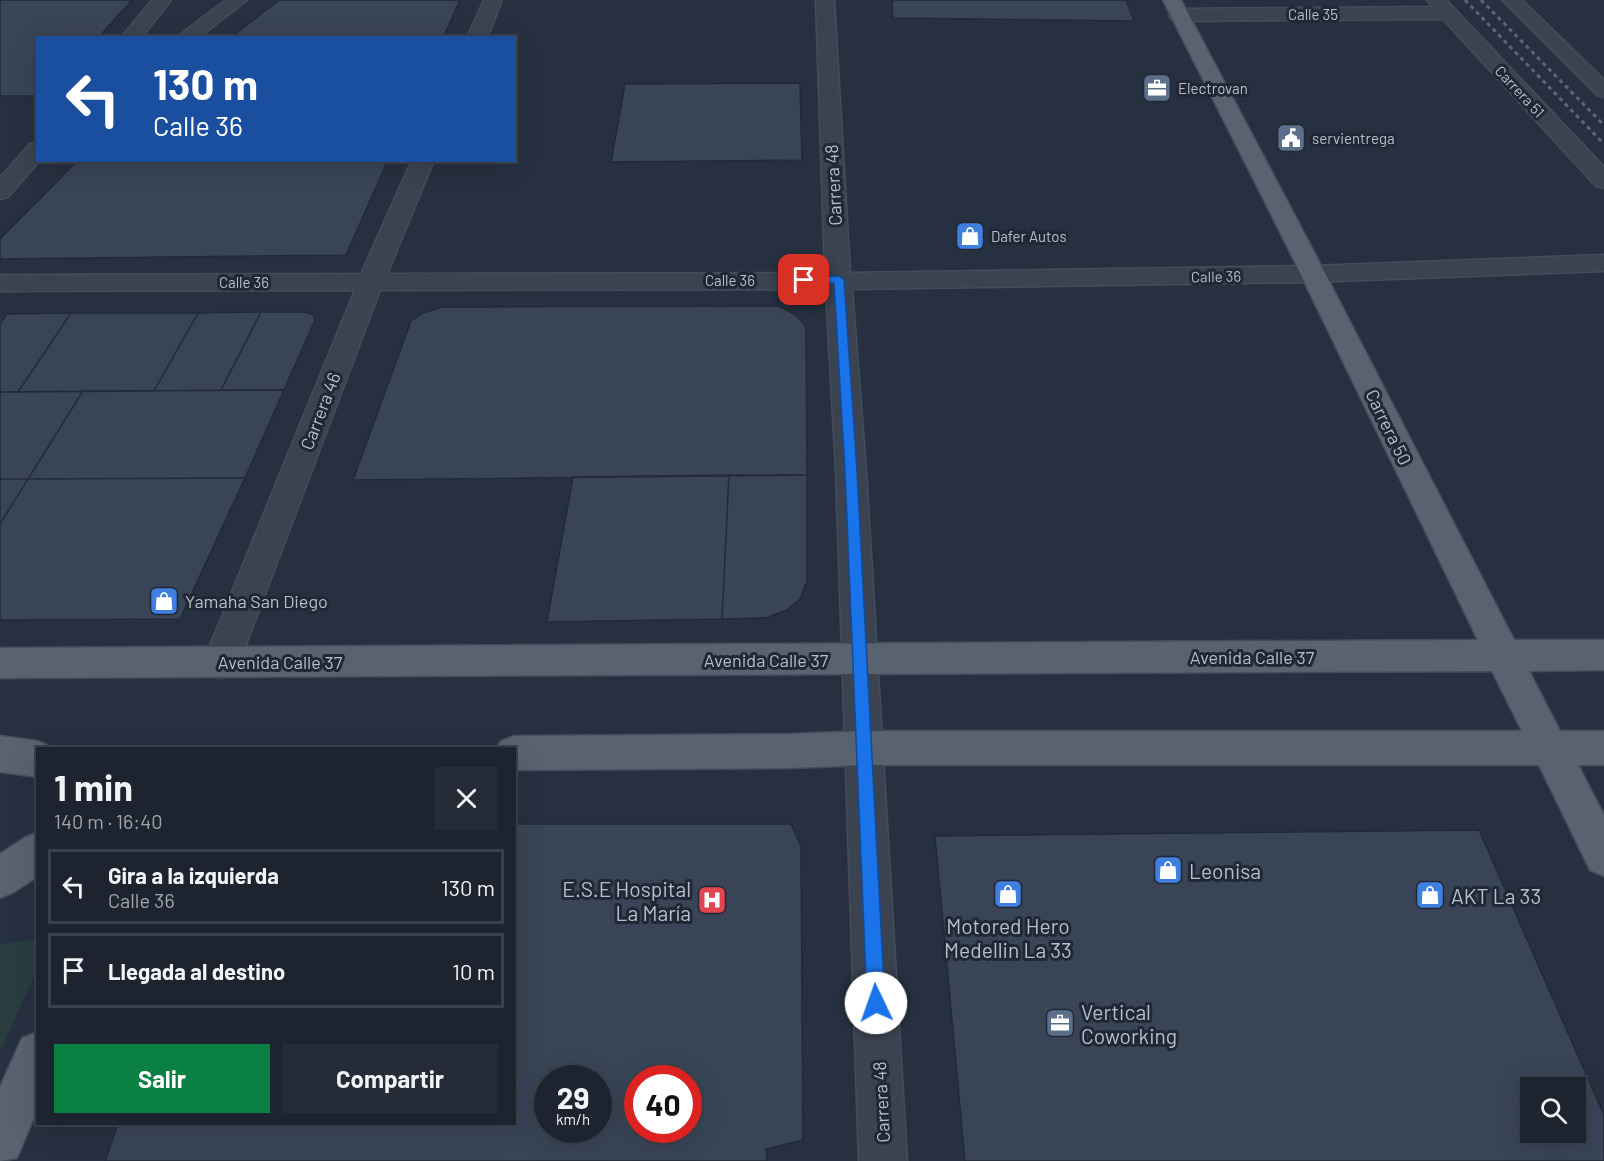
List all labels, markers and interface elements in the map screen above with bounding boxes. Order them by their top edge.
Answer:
street label: Calle 35 [1288,5,1338,23]
text: 130 m [153,58,258,108]
icon: left [54,60,132,138]
street label: Carrera 51 [1492,61,1548,121]
office icon: Electrovan [1141,72,1173,104]
place label: Electrovan [1178,79,1248,97]
text: Calle 36 [153,109,243,141]
public building icon: servientrega [1275,122,1307,154]
place label: servientrega [1312,129,1395,147]
street label: Carrera 48 [820,144,846,226]
shop icon: Dafer Autos [954,220,986,252]
place label: Dafer Autos [991,227,1067,245]
pin [778,254,829,305]
icon: arrive [787,263,820,296]
street label: Calle 36 [1191,267,1241,285]
street label: Calle 36 [705,271,755,289]
street label: Calle 36 [219,273,269,291]
street label: Carrera 46 [295,369,345,453]
street label: Carrera 50 [1361,386,1417,468]
shop icon: Yamaha San Diego [148,585,180,617]
place label: Yamaha San Diego [185,590,328,612]
street label: Avenida Calle 37 [1190,646,1315,668]
street label: Avenida Calle 37 [704,649,829,671]
street label: Avenida Calle 37 [218,651,343,673]
text: 1 min [54,765,133,808]
button: close [435,767,498,830]
text: 140 m · 16:40 [54,809,162,833]
shop icon: Leonisa [1152,854,1184,886]
place label: Leonisa [1189,858,1261,883]
text: Gira a la izquierda [108,862,279,888]
icon: left [57,870,90,903]
text: 130 m [441,874,495,900]
place label: E.S.E Hospital La María [562,876,691,925]
shop icon: Motored Hero Medellin La 33 [992,878,1024,910]
shop icon: AKT La 33 [1414,879,1446,911]
place label: AKT La 33 [1451,883,1541,908]
hospital icon: E.S.E Hospital La María [696,884,728,916]
text: Calle 36 [108,888,175,912]
place label: Motored Hero Medellin La 33 [944,913,1072,962]
icon: arrive [57,954,90,987]
text: Llegada al destino [108,958,285,984]
text: 10 m [452,958,495,984]
position arrow [844,971,908,1035]
place label: Vertical Coworking [1081,999,1177,1048]
office icon: Vertical Coworking [1044,1007,1076,1039]
button: Salir [54,1044,270,1113]
button: Compartir [282,1044,498,1113]
street label: Carrera 48 [868,1061,894,1143]
speed limit sign: 40 [624,1065,702,1143]
map controls [1520,1077,1586,1143]
button: search [1520,1077,1586,1143]
text: 29 [557,1079,589,1115]
text: km/h [556,1110,590,1128]

